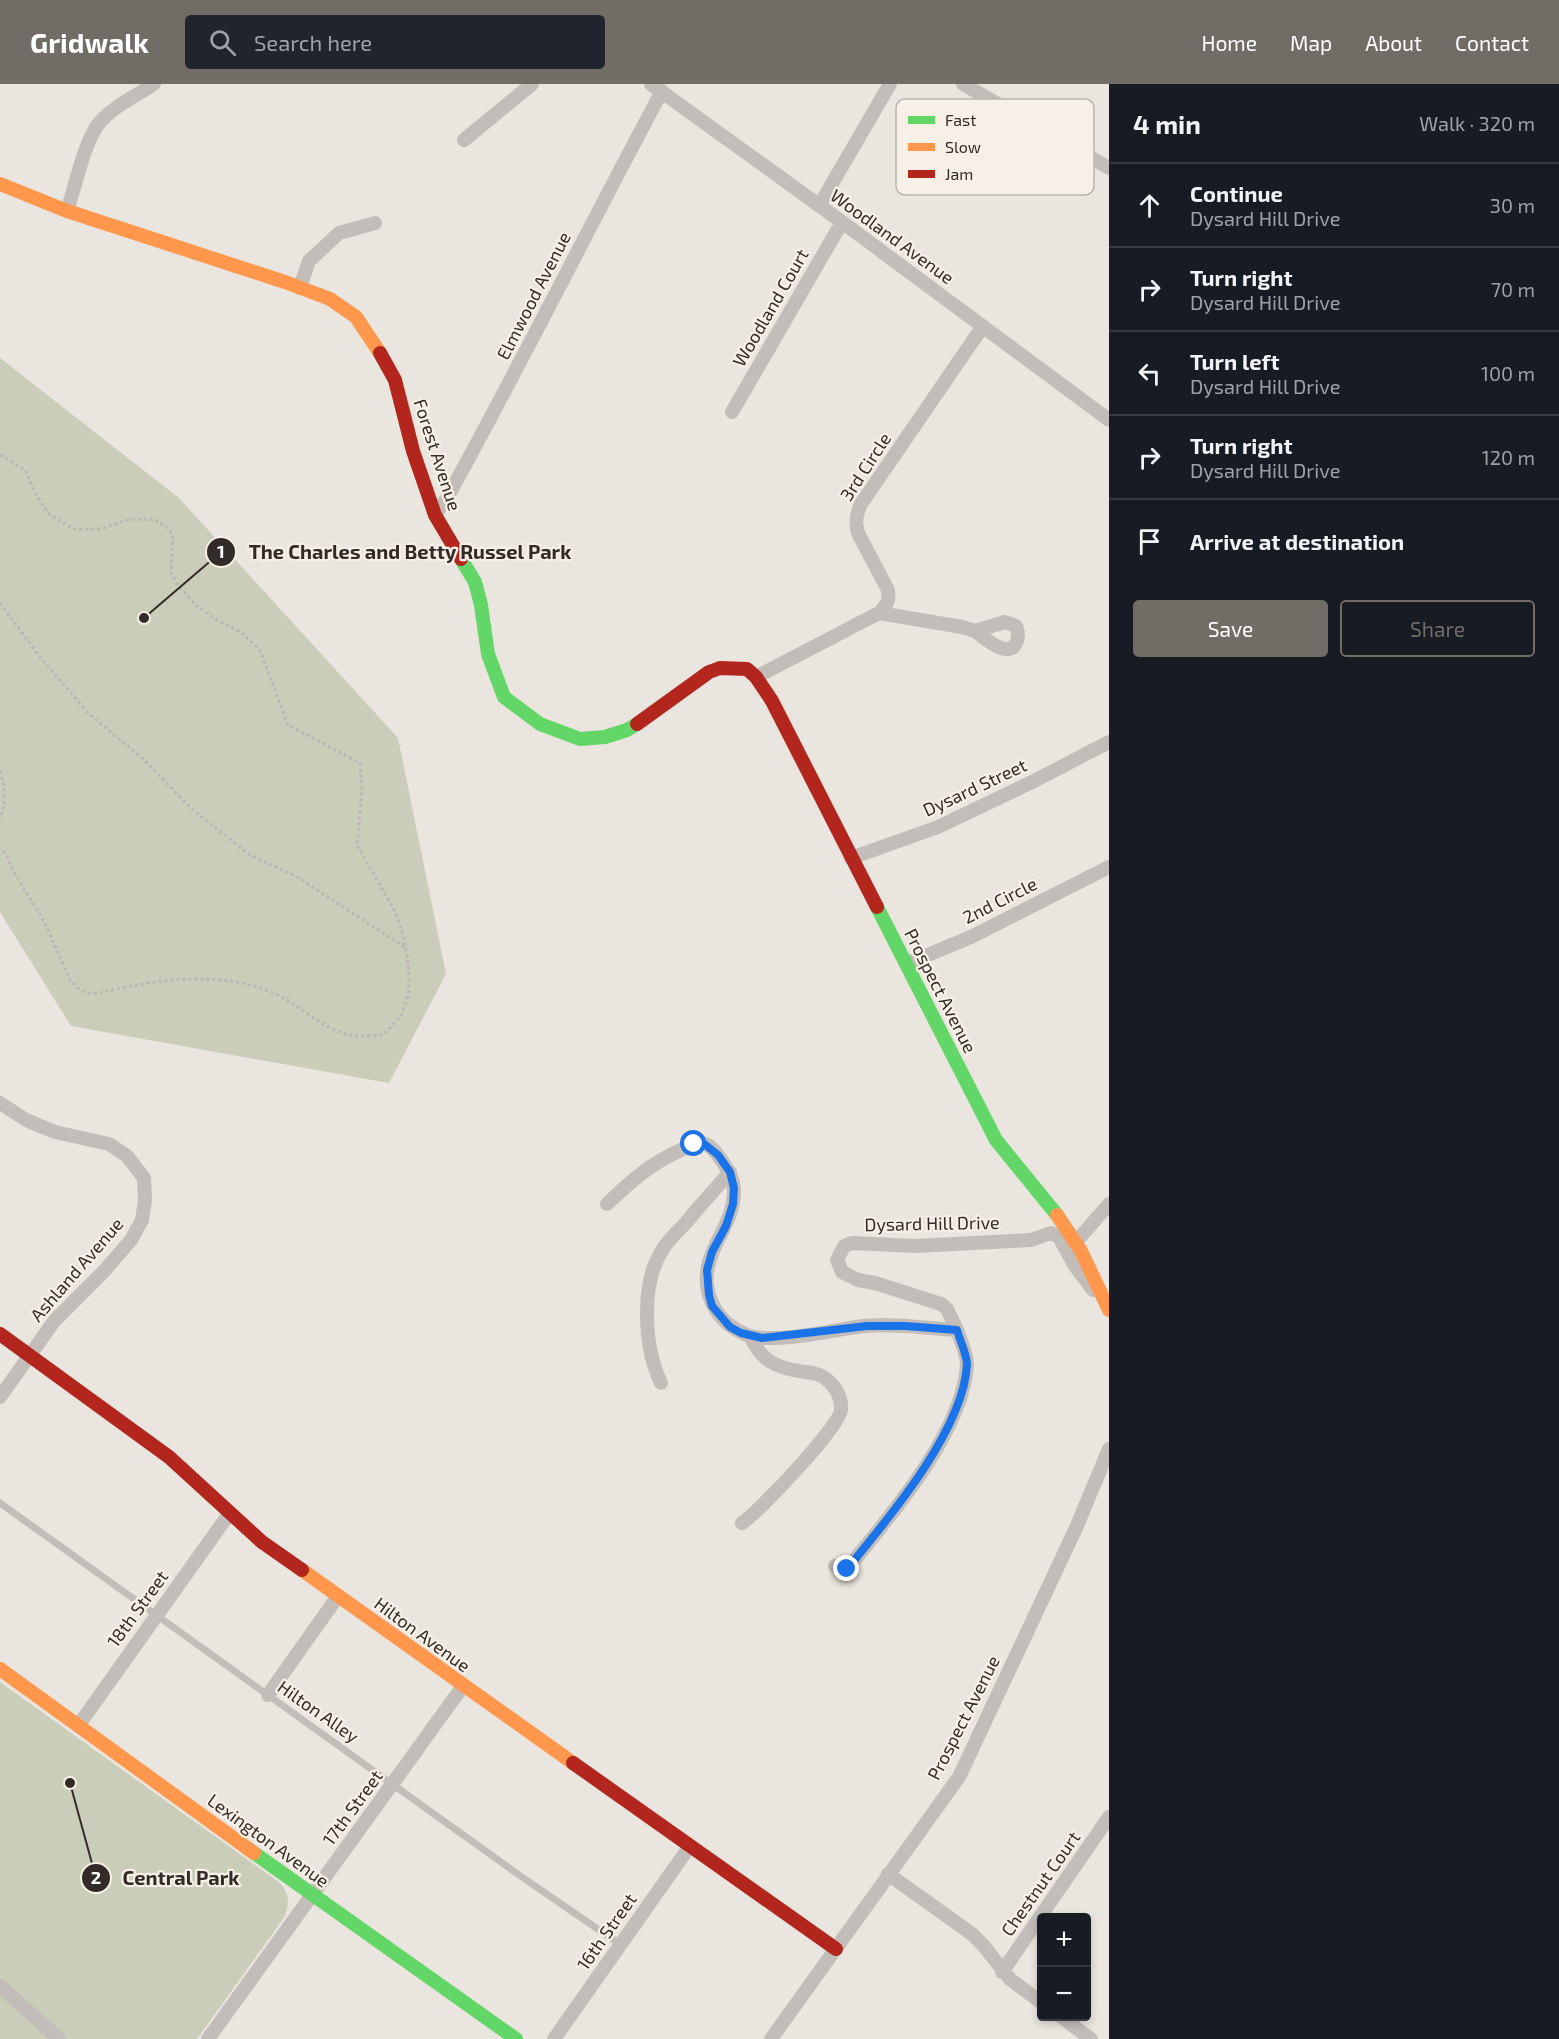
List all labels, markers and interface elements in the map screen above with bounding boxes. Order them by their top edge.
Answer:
search box [185,15,605,69]
text: Gridwalk [30,25,149,59]
icon: search [206,26,239,59]
text: Search here [254,29,372,55]
text: Home [1201,30,1257,55]
text: Map [1290,30,1332,55]
text: About [1365,30,1422,55]
text: Contact [1455,30,1529,55]
legend [896,99,1094,195]
text: 4 min [1133,108,1201,139]
text: Fast [945,110,976,129]
text: Walk · 320 m [1419,111,1535,135]
text: Slow [945,137,981,156]
text: Jam [945,164,973,183]
text: Continue [1190,180,1283,206]
street label: Woodland Avenue [826,184,959,288]
icon: ahead [1133,189,1166,222]
text: 30 m [1490,193,1535,217]
text: Dysard Hill Drive [1190,206,1340,230]
street label: Elmwood Avenue [491,228,575,363]
street label: Woodland Court [728,245,813,370]
text: Turn right [1190,264,1292,290]
icon: right [1133,273,1166,306]
text: 70 m [1491,277,1535,301]
text: Dysard Hill Drive [1190,290,1340,314]
text: Turn left [1190,348,1279,374]
icon: left [1133,357,1166,390]
text: 100 m [1481,361,1535,385]
text: Dysard Hill Drive [1190,374,1340,398]
street label: Forest Avenue [410,396,466,513]
street label: 3rd Circle [835,428,895,505]
text: Turn right [1190,432,1292,458]
icon: right [1133,441,1166,474]
text: 120 m [1482,445,1535,469]
text: Dysard Hill Drive [1190,458,1340,482]
icon: arrive [1133,525,1166,558]
text: Arrive at destination [1190,528,1404,554]
callout: The Charles and Betty Russel Park [206,533,583,571]
text: The Charles and Betty Russel Park [249,539,572,564]
text: 1 [217,540,225,562]
button: Save [1133,600,1328,657]
button: Share [1340,600,1535,657]
street label: Dysard Street [919,753,1030,821]
street label: 2nd Circle [959,872,1040,928]
street label: Prospect Avenue [900,925,982,1056]
route start [680,1130,706,1156]
street label: Dysard Hill Drive [864,1211,1000,1235]
street label: Ashland Avenue [25,1213,127,1326]
route end [833,1555,859,1581]
street label: 18th Street [102,1566,172,1651]
street label: Hilton Avenue [370,1592,475,1676]
street label: Prospect Avenue [922,1652,1004,1783]
street label: Hilton Alley [274,1675,364,1747]
street label: 17th Street [318,1765,387,1849]
street label: Lexington Avenue [204,1789,334,1892]
street label: Chestnut Court [996,1827,1084,1940]
callout: Central Park [81,1859,252,1897]
text: Central Park [123,1865,240,1889]
text: 2 [91,1866,101,1888]
street label: 16th Street [572,1889,641,1974]
map controls [1037,1913,1091,2021]
button: + [1037,1913,1091,1967]
button: − [1037,1967,1091,2021]

